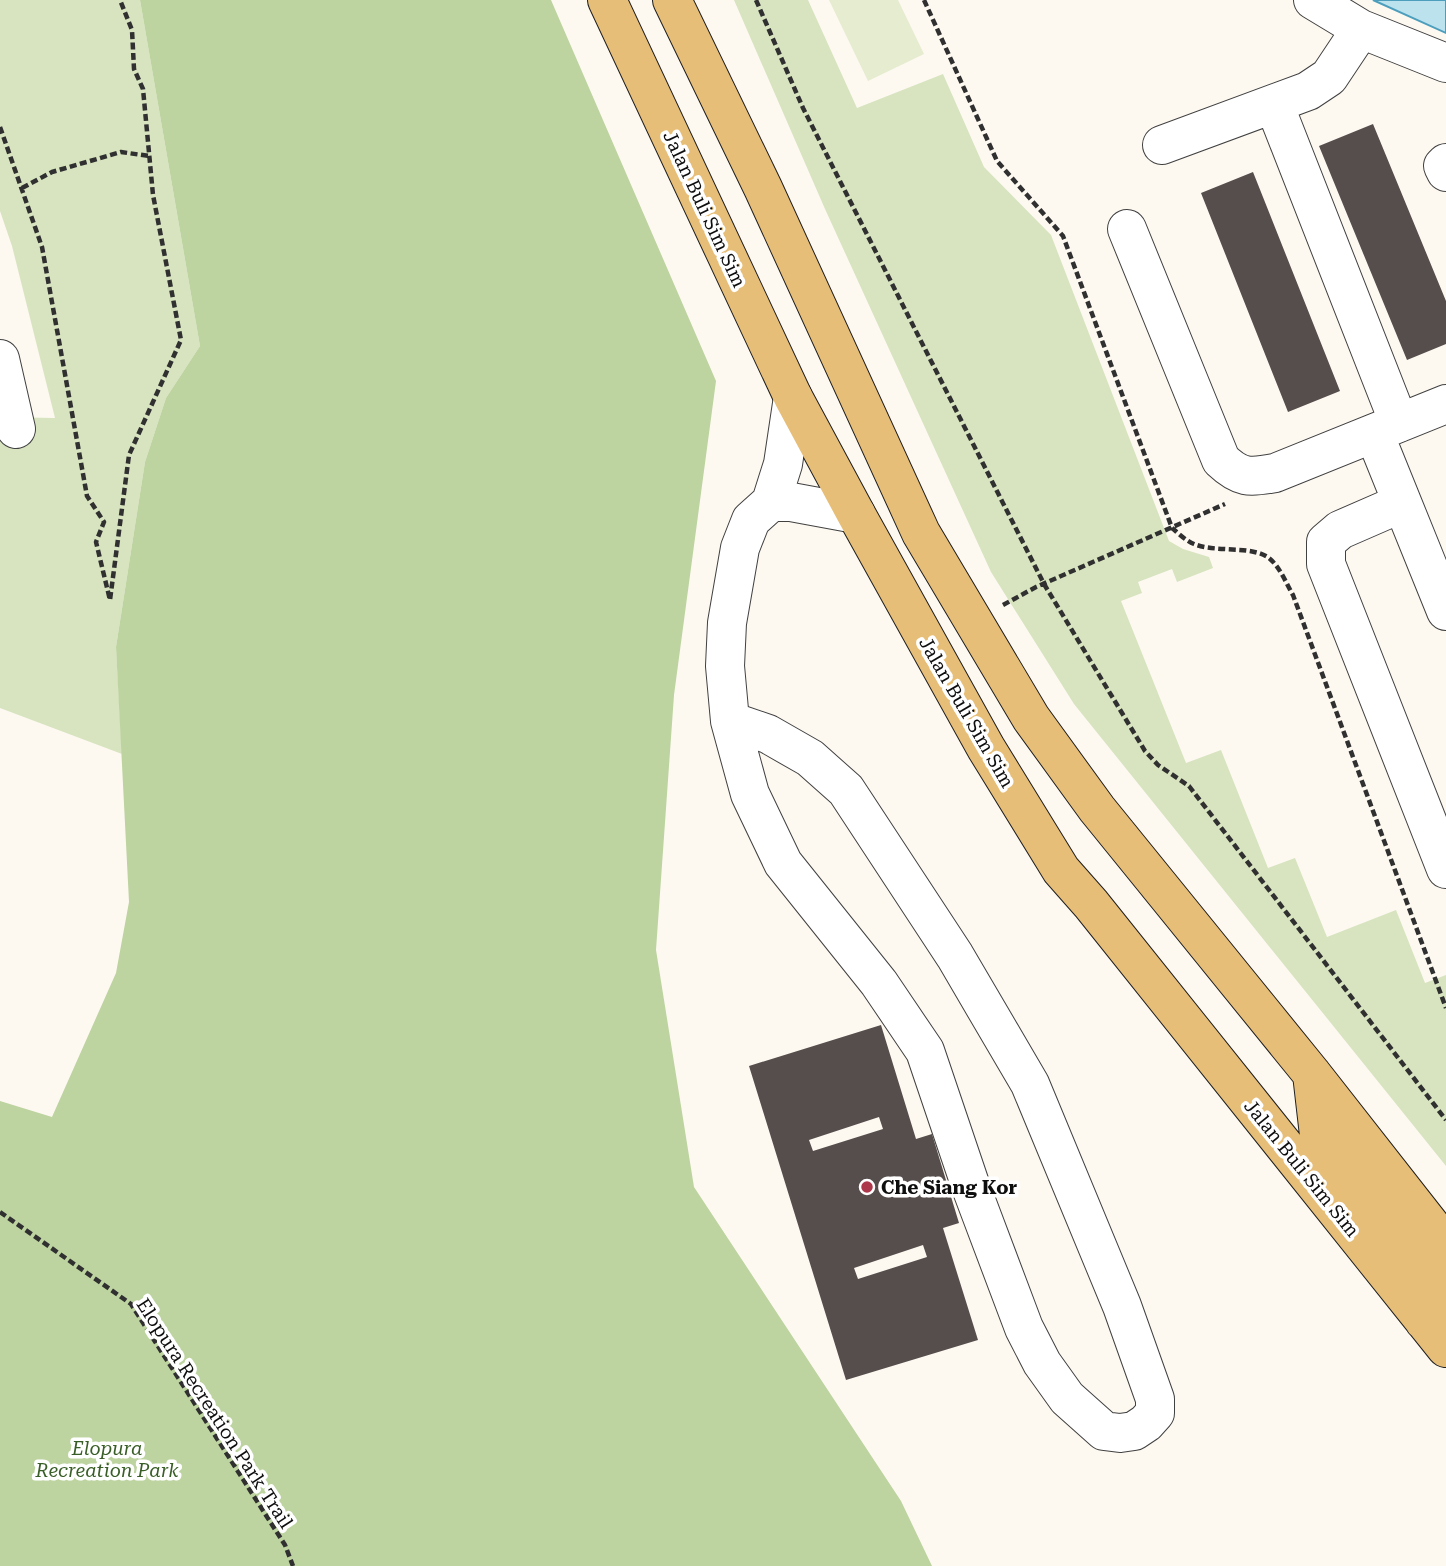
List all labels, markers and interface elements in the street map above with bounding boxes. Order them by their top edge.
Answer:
street label: Jalan Buli Sim Sim [658,127,751,291]
street label: Jalan Buli Sim Sim [914,633,1019,792]
street label: Jalan Buli Sim Sim [1239,1095,1364,1242]
place label: Che Siang Kor [881,1176,1017,1199]
marker: Che Siang Kor [859,1179,875,1195]
street label: Elopura Recreation Park Trail [131,1294,298,1533]
park label: Elopura Recreation Park [35,1437,179,1482]

